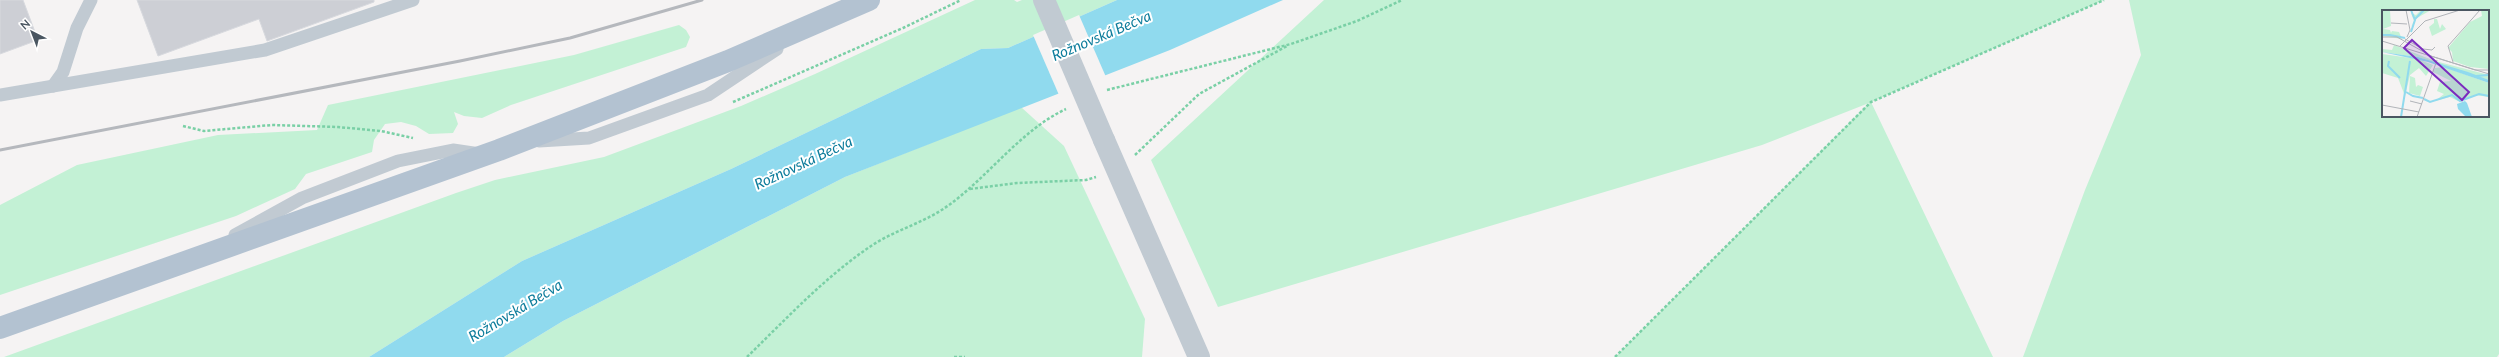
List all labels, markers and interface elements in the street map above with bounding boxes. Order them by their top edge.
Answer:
water label: Rožnovská Bečva [1049,6,1154,64]
inset map [2382,10,2489,117]
north arrow [12,12,52,52]
text: N [17,17,32,32]
water label: Rožnovská Bečva [751,131,855,193]
water label: Rožnovská Bečva [465,275,565,345]

